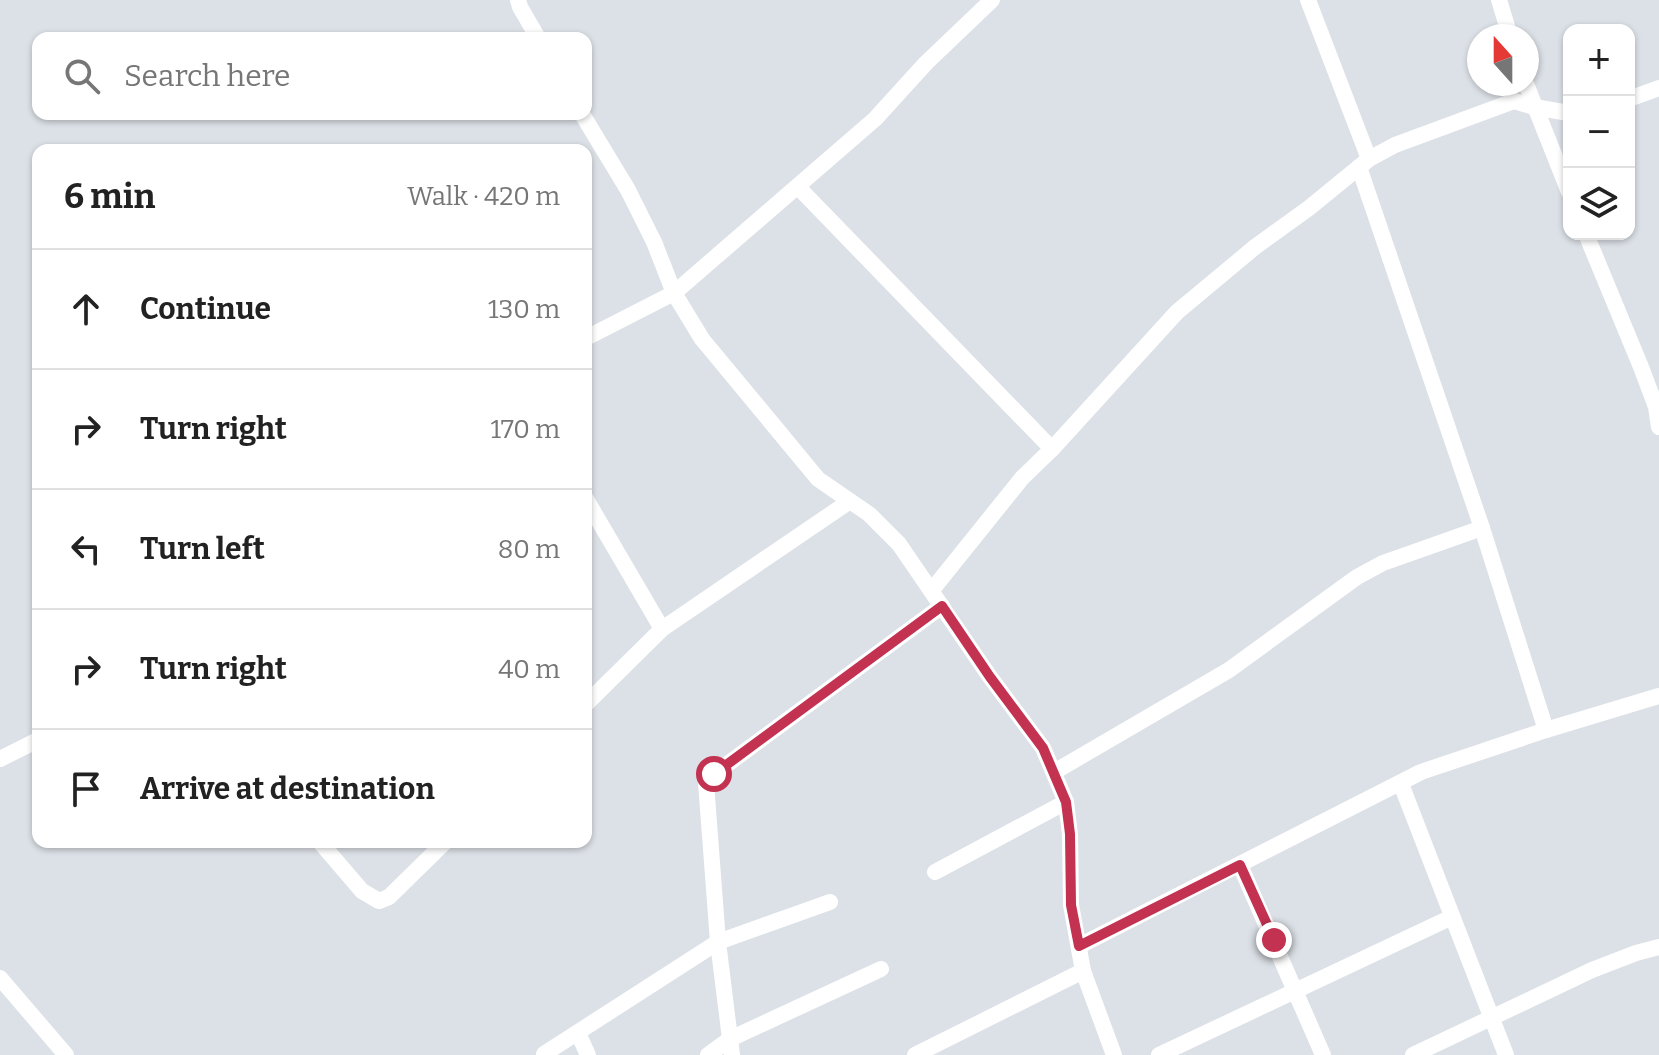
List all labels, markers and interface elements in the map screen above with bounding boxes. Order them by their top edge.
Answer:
north arrow [1467,24,1539,96]
map controls [1563,24,1635,240]
button: + [1563,24,1635,96]
search box [32,32,592,120]
icon: search [60,54,104,98]
text: Search here [124,58,291,94]
button: − [1563,96,1635,168]
button: layers [1563,168,1635,240]
text: 6 min [64,176,155,217]
text: Walk · 420 m [407,181,560,212]
icon: ahead [64,287,108,331]
text: Continue [140,291,271,327]
text: 130 m [488,294,560,325]
icon: right [64,407,108,451]
text: Turn right [140,411,287,447]
text: 170 m [490,414,560,445]
icon: left [64,527,108,571]
text: Turn left [140,531,265,567]
text: 80 m [498,534,560,565]
icon: right [64,647,108,691]
text: Turn right [140,651,287,687]
text: 40 m [498,654,560,685]
route start [696,756,732,792]
icon: arrive [64,767,108,811]
text: Arrive at destination [140,771,435,807]
route end [1256,922,1292,958]

